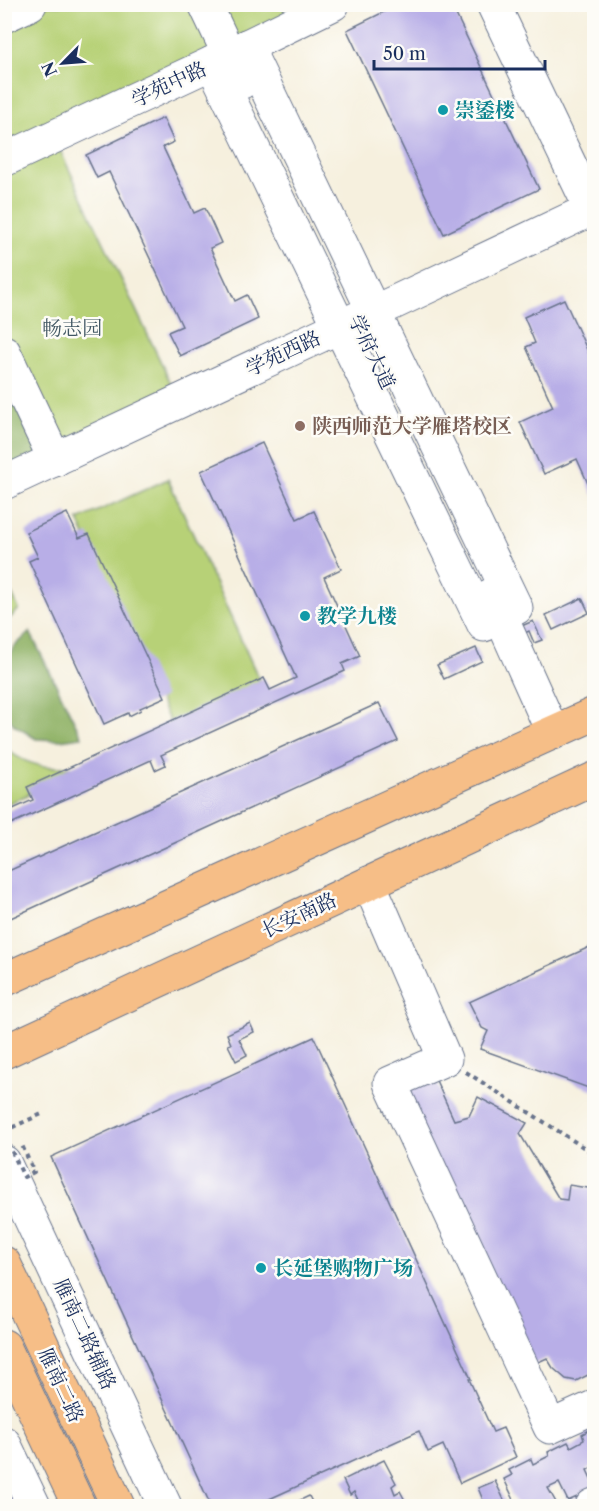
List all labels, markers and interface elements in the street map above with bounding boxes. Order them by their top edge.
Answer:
north arrow [33,33,93,93]
scale bar [374,33,545,71]
text: 50 m [383,43,426,65]
street label: 学苑中路 [128,56,210,112]
text: N [37,59,61,80]
place label: 崇鋈楼 [455,98,515,122]
marker: 崇鋈楼 [436,103,450,117]
street label: 学府大道 [344,311,400,393]
park label: 畅志园 [42,316,102,340]
street label: 学苑西路 [242,325,324,381]
place label: 陕西师范大学雁塔校区 [312,414,512,438]
marker: 陕西师范大学雁塔校区 [293,419,307,433]
place label: 教学九楼 [317,604,397,628]
marker: 教学九楼 [298,609,312,623]
street label: 长安南路 [258,887,340,943]
place label: 长延堡购物广场 [273,1256,413,1280]
marker: 长延堡购物广场 [254,1261,268,1275]
street label: 雁南二路辅路 [49,1275,121,1393]
street label: 雁南二路 [33,1344,89,1426]

